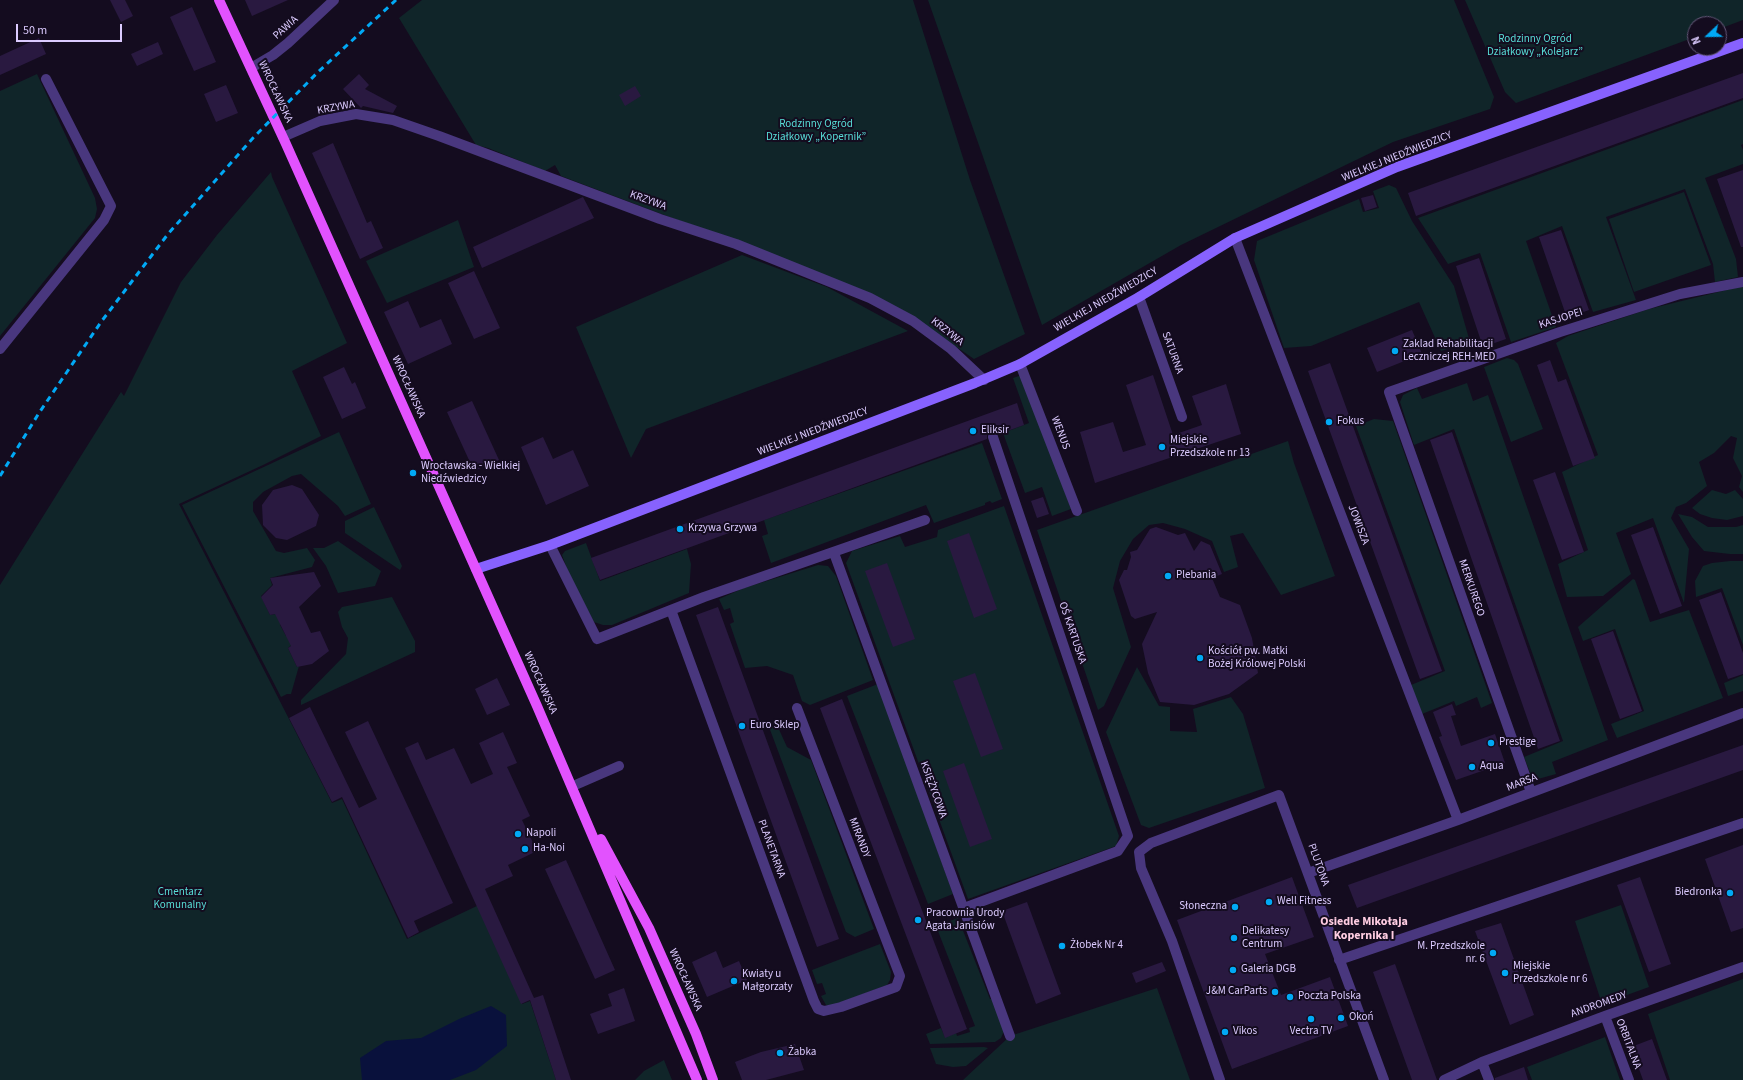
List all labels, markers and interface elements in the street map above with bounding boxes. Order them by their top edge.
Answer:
street label: PAWIA [271,13,301,43]
scale bar [18,16,124,42]
north arrow [1687,16,1727,56]
text: 50 m [23,22,47,39]
park label: Rodzinny Ogród Działkowy „Kolejarz” [1487,33,1583,59]
text: N [1688,34,1705,47]
street label: WROCŁAWSKA [255,59,295,125]
street label: KRZYWA [316,98,356,118]
park label: Rodzinny Ogród Działkowy „Kopernik” [766,118,866,144]
street label: WIELKIEJ NIEDŹWIEDZICY [1340,129,1454,185]
street label: KRZYWA [628,188,668,214]
street label: WIELKIEJ NIEDŹWIEDZICY [1052,265,1160,335]
street label: KASJOPEI [1537,306,1585,332]
street label: KRZYWA [928,315,966,349]
street label: SATURNA [1158,330,1186,376]
place label: Zaklad Rehabilitacji Leczniczej REH-MED [1403,338,1495,364]
marker: Zaklad Rehabilitacji Leczniczej REH-MED [1390,346,1400,356]
street label: WROCŁAWSKA [388,354,428,420]
street label: WIELKIEJ NIEDŹWIEDZICY [756,405,870,459]
street label: WENUS [1048,415,1072,451]
place label: Fokus [1337,415,1364,429]
marker: Fokus [1324,417,1334,427]
place label: Eliksir [981,424,1009,438]
marker: Eliksir [968,426,978,436]
place label: Miejskie Przedszkole nr 13 [1170,434,1250,460]
marker: Miejskie Przedszkole nr 13 [1157,442,1167,452]
place label: Wrocławska - Wielkiej Niedźwiedzicy [421,460,520,486]
marker: Wrocławska - Wielkiej Niedźwiedzicy [408,468,418,478]
street label: JOWISZA [1344,503,1372,547]
place label: Krzywa Grzywa [688,522,757,536]
marker: Krzywa Grzywa [675,524,685,534]
street label: MERKUREGO [1455,558,1487,618]
place label: Plebania [1176,569,1216,583]
marker: Plebania [1163,571,1173,581]
street label: OŚ KARTUSKA [1055,600,1089,666]
place label: Kościół pw. Matki Bożej Królowej Polski [1208,645,1306,671]
street label: WROCŁAWSKA [520,650,560,716]
marker: Kościół pw. Matki Bożej Królowej Polski [1195,653,1205,663]
place label: Euro Sklep [750,719,799,733]
marker: Euro Sklep [737,721,747,731]
place label: Prestige [1499,736,1536,750]
marker: Prestige [1486,738,1496,748]
street label: KSIĘŻYCOWA [917,760,949,820]
place label: Aqua [1480,760,1504,774]
marker: Aqua [1467,762,1477,772]
street label: MARSA [1505,771,1539,795]
street label: MIRANDY [845,816,873,860]
street label: PLANETARNA [754,818,788,880]
place label: Napoli [526,827,556,841]
marker: Napoli [513,829,523,839]
place label: Ha-Noi [533,842,565,856]
street label: PLUTONA [1304,842,1332,888]
marker: Ha-Noi [520,844,530,854]
park label: Cmentarz Komunalny [154,886,206,912]
place label: Biedronka [1675,886,1722,900]
marker: Biedronka [1725,888,1735,898]
place label: Well Fitness [1277,895,1331,909]
marker: Well Fitness [1264,897,1274,907]
place label: Słoneczna [1179,900,1227,914]
marker: Słoneczna [1230,902,1240,912]
place label: Pracownia Urody Agata Janisiów [926,907,1004,933]
marker: Pracownia Urody Agata Janisiów [913,915,923,925]
district label: Osiedle Mikołaja Kopernika I [1320,915,1408,943]
place label: Delikatesy Centrum [1242,925,1289,951]
marker: Delikatesy Centrum [1229,933,1239,943]
place label: Żłobek Nr 4 [1070,939,1123,953]
place label: M. Przedszkole nr. 6 [1417,940,1485,966]
marker: Żłobek Nr 4 [1057,941,1067,951]
street label: WROCŁAWSKA [665,947,705,1013]
marker: M. Przedszkole nr. 6 [1488,948,1498,958]
place label: Miejskie Przedszkole nr 6 [1513,960,1588,986]
place label: Galeria DGB [1241,963,1296,977]
marker: Galeria DGB [1228,965,1238,975]
place label: Kwiaty u Małgorzaty [742,968,793,994]
marker: Miejskie Przedszkole nr 6 [1500,968,1510,978]
marker: Kwiaty u Małgorzaty [729,976,739,986]
place label: J&M CarParts [1206,985,1267,999]
marker: J&M CarParts [1270,987,1280,997]
street label: ANDROMEDY [1569,989,1629,1021]
place label: Poczta Polska [1298,990,1361,1004]
marker: Poczta Polska [1285,992,1295,1002]
place label: Okoń [1349,1011,1374,1025]
marker: Okoń [1336,1013,1346,1023]
marker: Vectra TV [1306,1014,1316,1024]
street label: ORBITALNA [1612,1017,1644,1071]
place label: Vikos [1233,1025,1257,1039]
place label: Vectra TV [1290,1025,1332,1039]
marker: Vikos [1220,1027,1230,1037]
place label: Żabka [788,1046,816,1060]
marker: Żabka [775,1048,785,1058]

